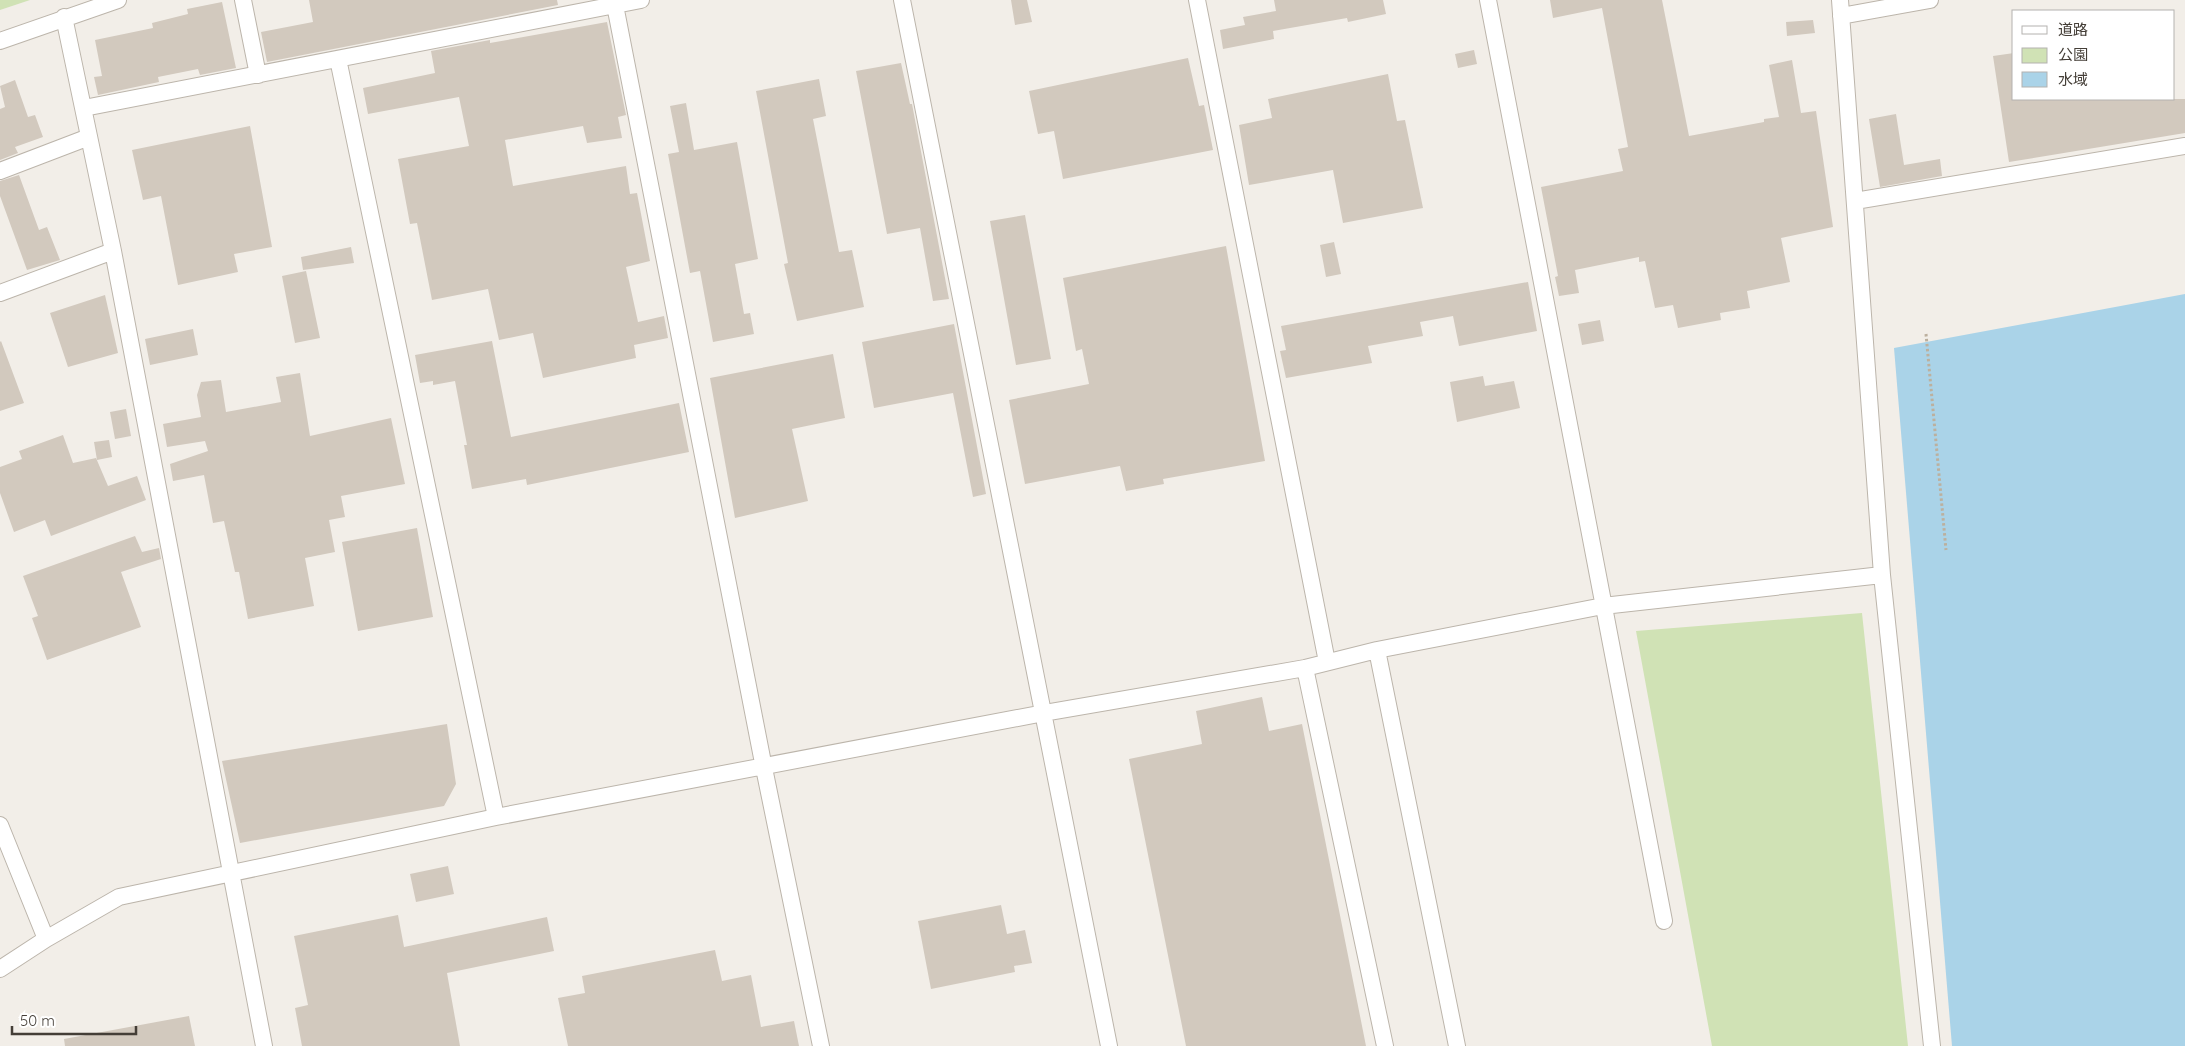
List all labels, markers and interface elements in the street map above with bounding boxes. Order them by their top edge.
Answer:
legend [2012,10,2175,100]
text: 道路 [2058,20,2088,39]
text: 公園 [2058,45,2088,64]
text: 水域 [2058,70,2088,89]
scale bar [12,1004,136,1036]
text: 50 m [20,1011,55,1030]

